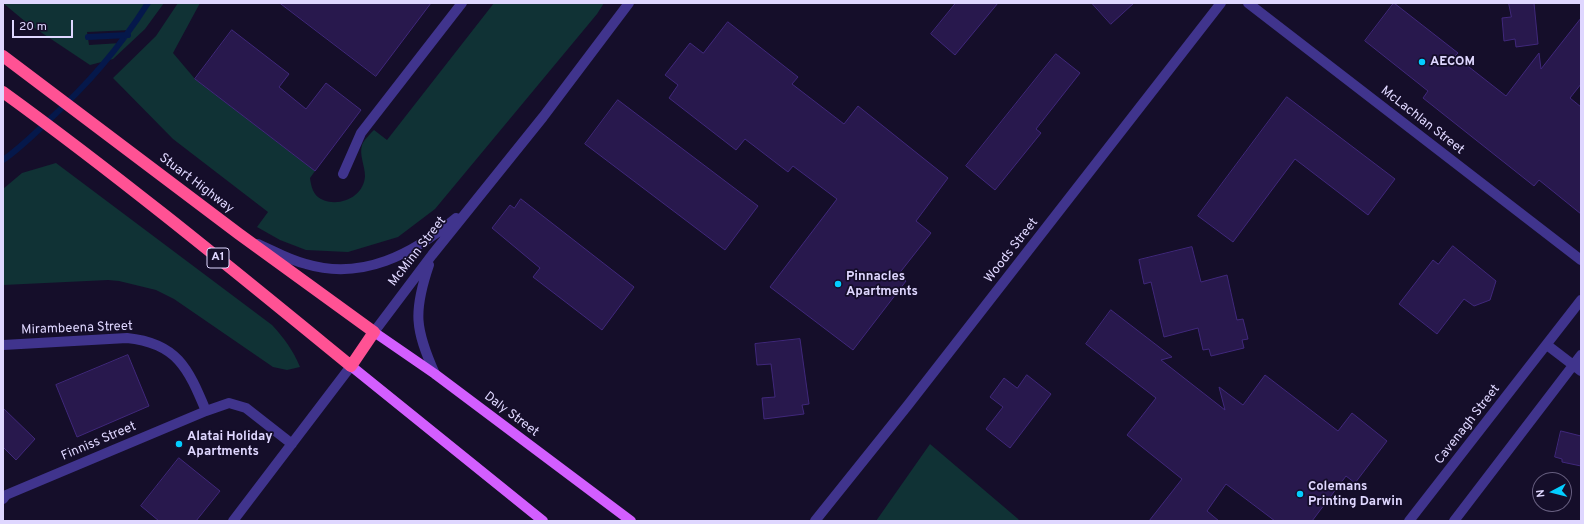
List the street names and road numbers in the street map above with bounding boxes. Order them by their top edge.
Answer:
street label: McLachlan Street [1377,84,1467,158]
street label: Stuart Highway [156,151,236,217]
street label: McMinn Street [386,214,450,290]
street label: Woods Street [982,216,1042,286]
road number: A1 [207,248,229,268]
street label: Mirambeena Street [21,319,133,339]
street label: Cavenagh Street [1432,382,1504,468]
street label: Daly Street [481,389,541,441]
street label: Finniss Street [59,419,139,465]

